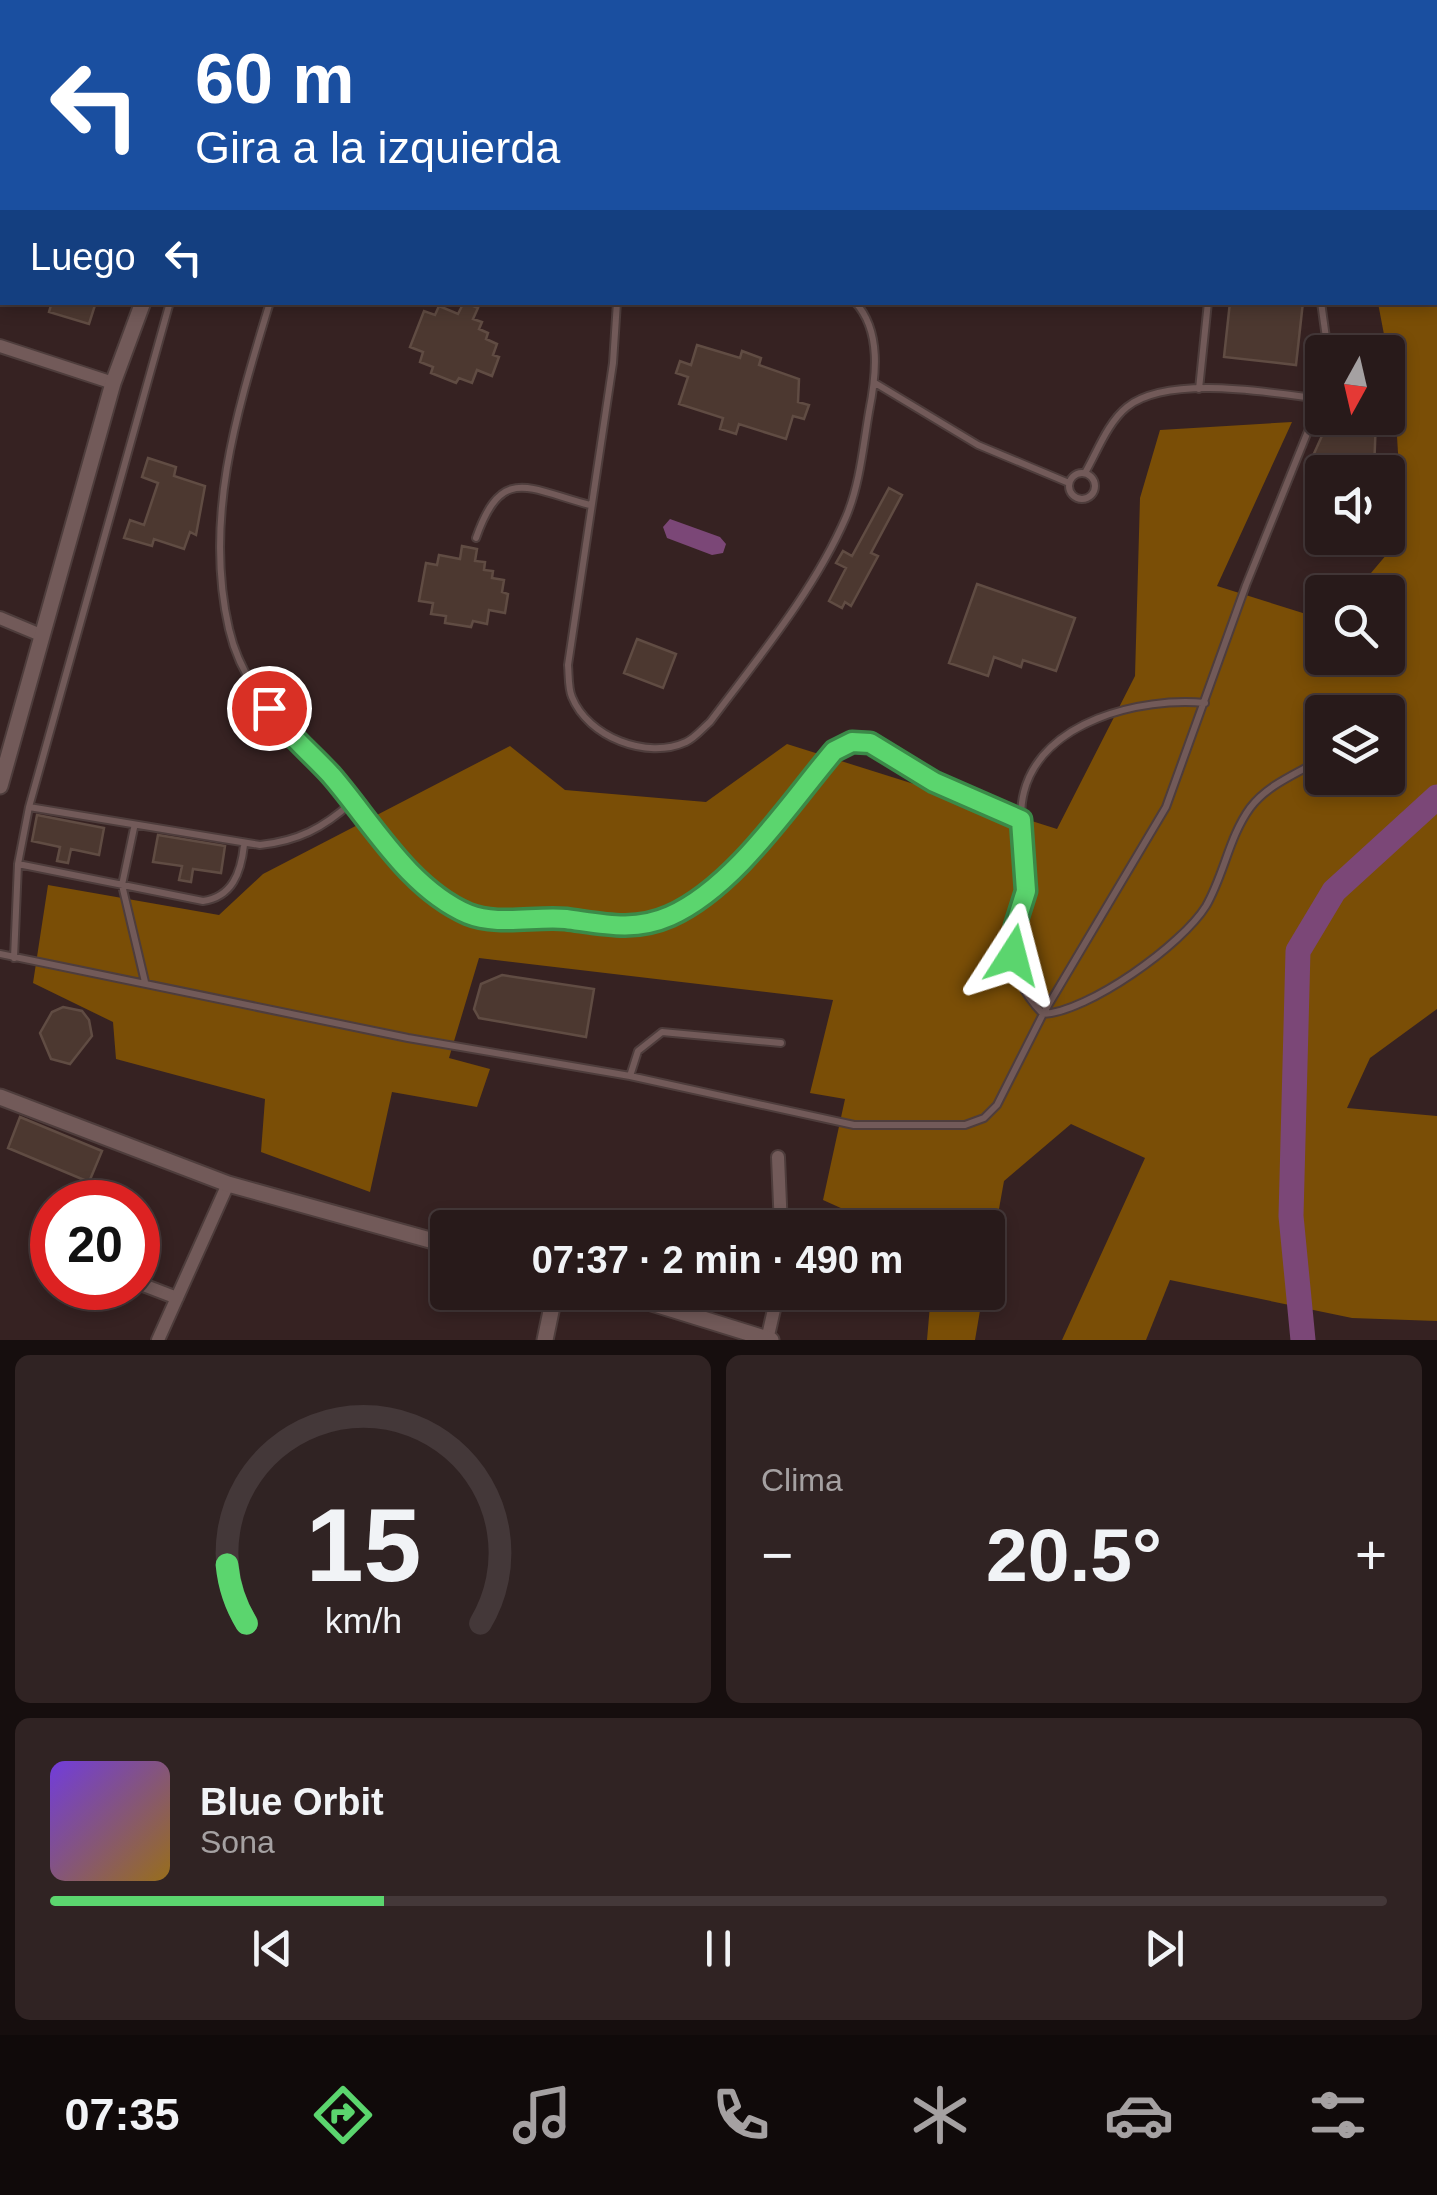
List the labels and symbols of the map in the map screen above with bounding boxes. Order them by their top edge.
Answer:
north arrow [1305,335,1405,435]
pin [227,666,312,751]
position arrow [961,903,1065,1007]
speed limit sign: 20 [30,1180,160,1310]

